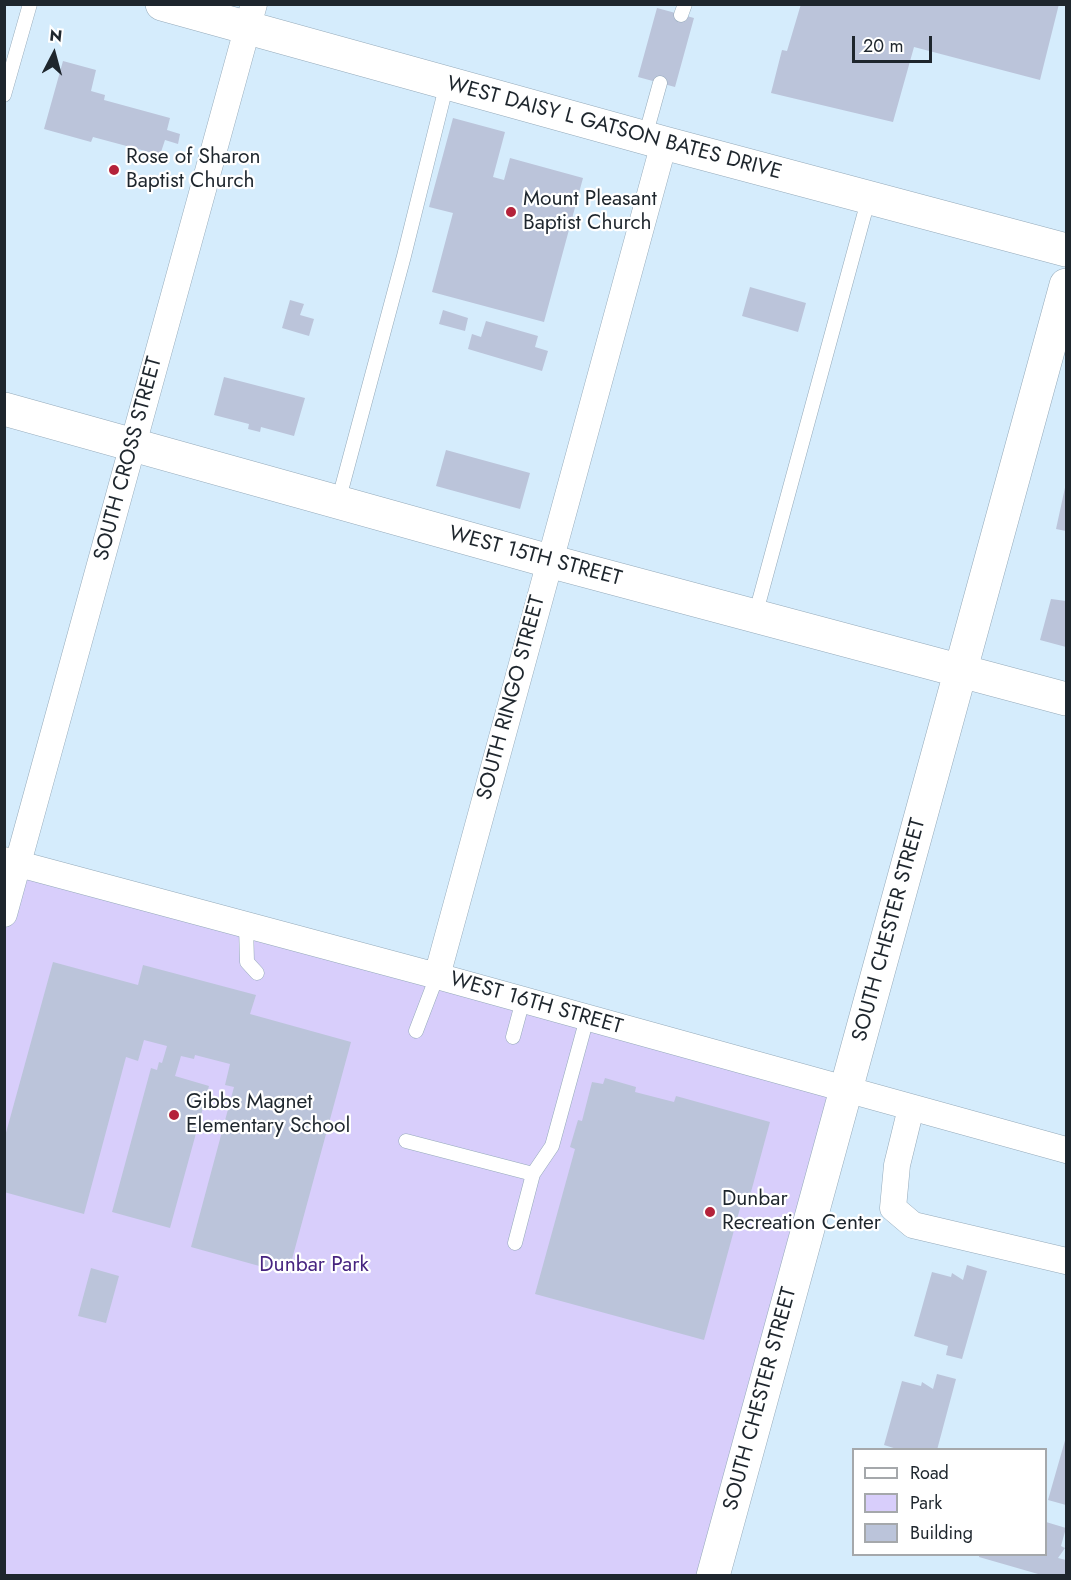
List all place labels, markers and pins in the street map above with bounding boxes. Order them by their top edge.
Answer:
place label: Rose of Sharon Baptist Church [126,145,261,195]
marker: Rose of Sharon Baptist Church [107,163,121,177]
place label: Mount Pleasant Baptist Church [523,187,657,237]
marker: Mount Pleasant Baptist Church [504,205,518,219]
place label: Gibbs Magnet Elementary School [186,1090,350,1140]
marker: Gibbs Magnet Elementary School [167,1108,181,1122]
place label: Dunbar Recreation Center [722,1187,881,1237]
marker: Dunbar Recreation Center [703,1205,717,1219]

